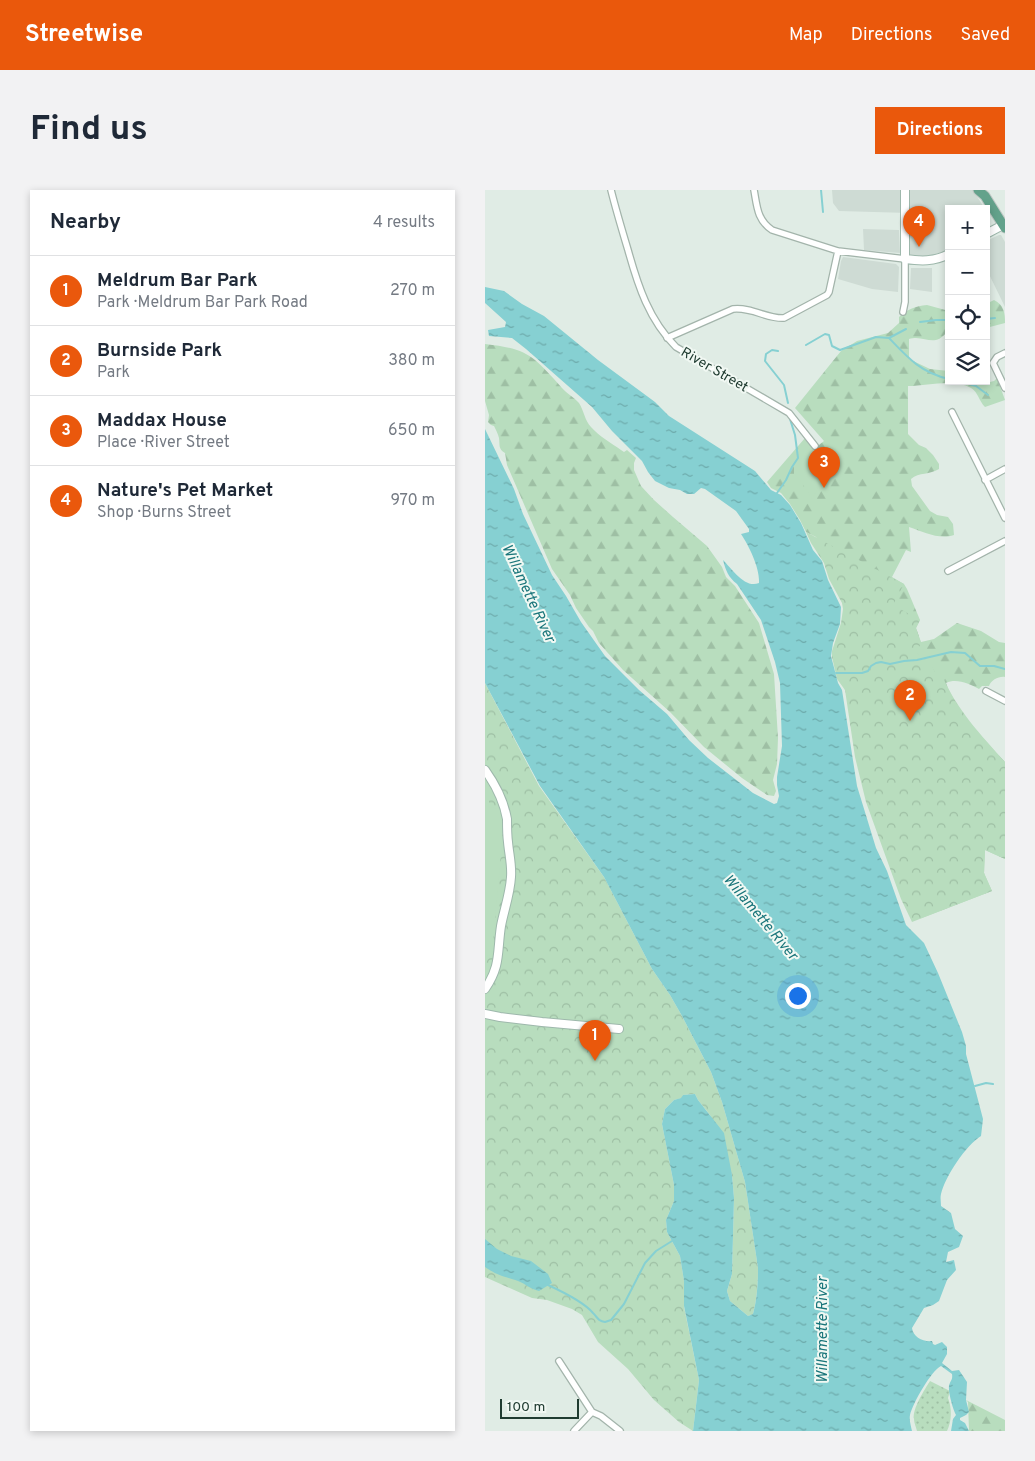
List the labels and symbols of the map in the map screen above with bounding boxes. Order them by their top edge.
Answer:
pin: 4 [903,206,935,247]
street label: River Street [678,344,751,396]
pin: 3 [808,447,840,488]
water label: Willamette River [497,541,559,647]
pin: 2 [894,680,926,721]
water label: Willamette River [718,871,802,966]
your location [785,983,811,1009]
pin: 1 [579,1020,611,1061]
water label: Willamette River [814,1276,833,1383]
scale bar [500,1396,579,1419]

